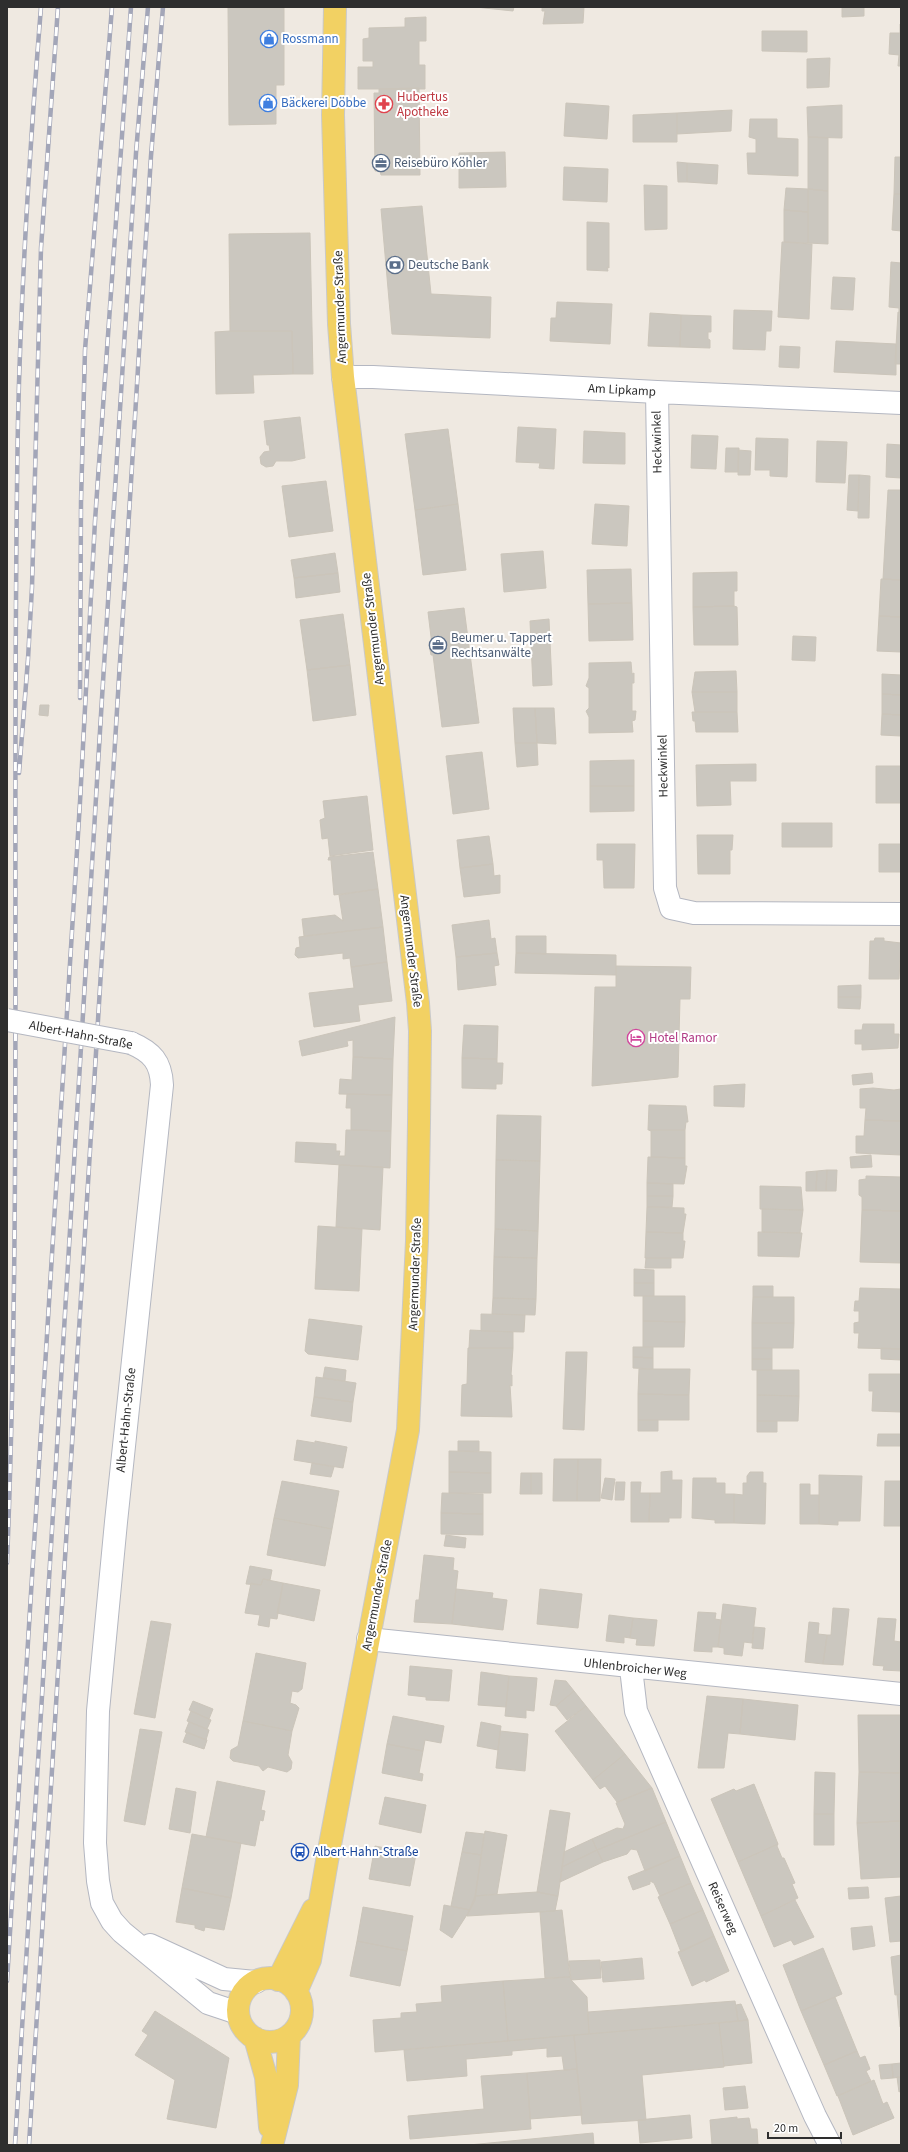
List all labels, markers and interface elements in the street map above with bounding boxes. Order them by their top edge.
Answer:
shop icon: Rossmann [259,29,279,49]
place label: Rossmann [282,30,339,48]
place label: Hubertus Apotheke [397,88,449,121]
shop icon: Bäckerei Döbbe [258,93,278,113]
place label: Bäckerei Döbbe [281,94,366,112]
pharmacy icon: Hubertus Apotheke [374,94,394,114]
office icon: Reisebüro Köhler [371,153,391,173]
place label: Reisebüro Köhler [394,154,487,172]
street label: Angermunder Straße [329,250,351,364]
bank icon: Deutsche Bank [385,255,405,275]
place label: Deutsche Bank [408,256,490,274]
street label: Am Lipkamp [588,379,656,401]
street label: Heckwinkel [647,410,667,474]
street label: Angermunder Straße [357,572,389,686]
place label: Beumer u. Tappert Rechtsanwälte [451,629,552,662]
office icon: Beumer u. Tappert Rechtsanwälte [428,635,448,655]
street label: Heckwinkel [653,734,673,798]
street label: Angermunder Straße [395,894,427,1008]
street label: Albert-Hahn-Straße [28,1016,134,1054]
hotel icon: Hotel Ramor [626,1028,646,1048]
place label: Hotel Ramor [649,1029,718,1047]
street label: Angermunder Straße [404,1217,426,1331]
street label: Albert-Hahn-Straße [112,1367,140,1473]
street label: Angermunder Straße [357,1538,397,1652]
street label: Uhlenbroicher Weg [582,1654,688,1682]
bus stop icon: Albert-Hahn-Straße [290,1842,310,1862]
place label: Albert-Hahn-Straße [313,1843,418,1861]
street label: Reiserweg [703,1879,743,1938]
scale bar [768,2114,841,2140]
text: 20 m [774,2120,798,2137]

